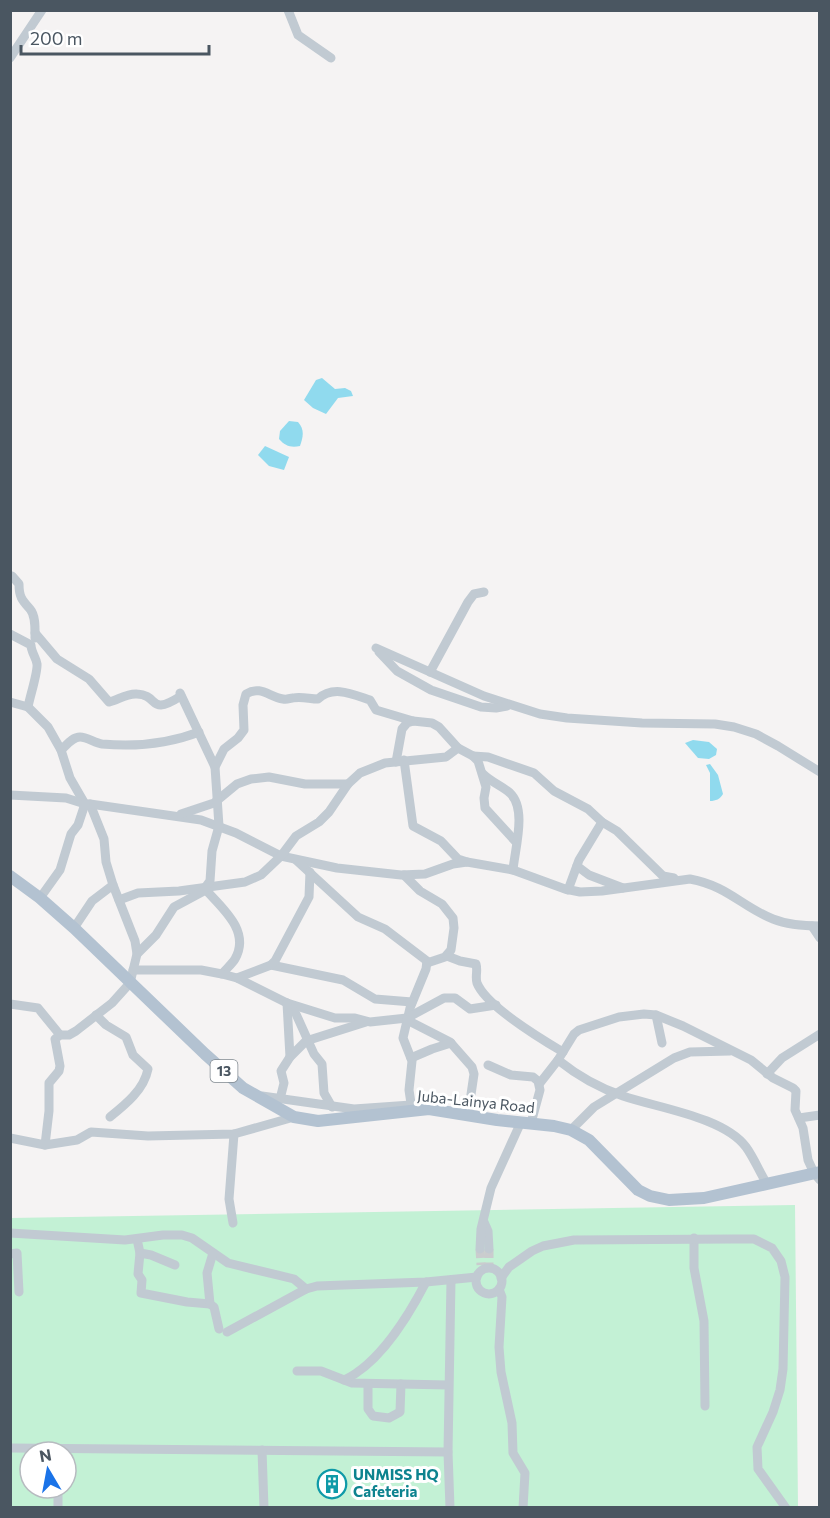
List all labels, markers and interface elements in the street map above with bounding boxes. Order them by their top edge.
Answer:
scale bar [21,18,208,56]
text: 200 m [30,27,83,49]
road number: 13 [210,1060,238,1082]
street label: Juba-Lainya Road [417,1086,536,1116]
north arrow [18,1440,78,1500]
text: N [38,1444,53,1465]
place label: UNMISS HQ Cafeteria [353,1465,439,1500]
building icon: UNMISS HQ Cafeteria [316,1468,348,1500]

